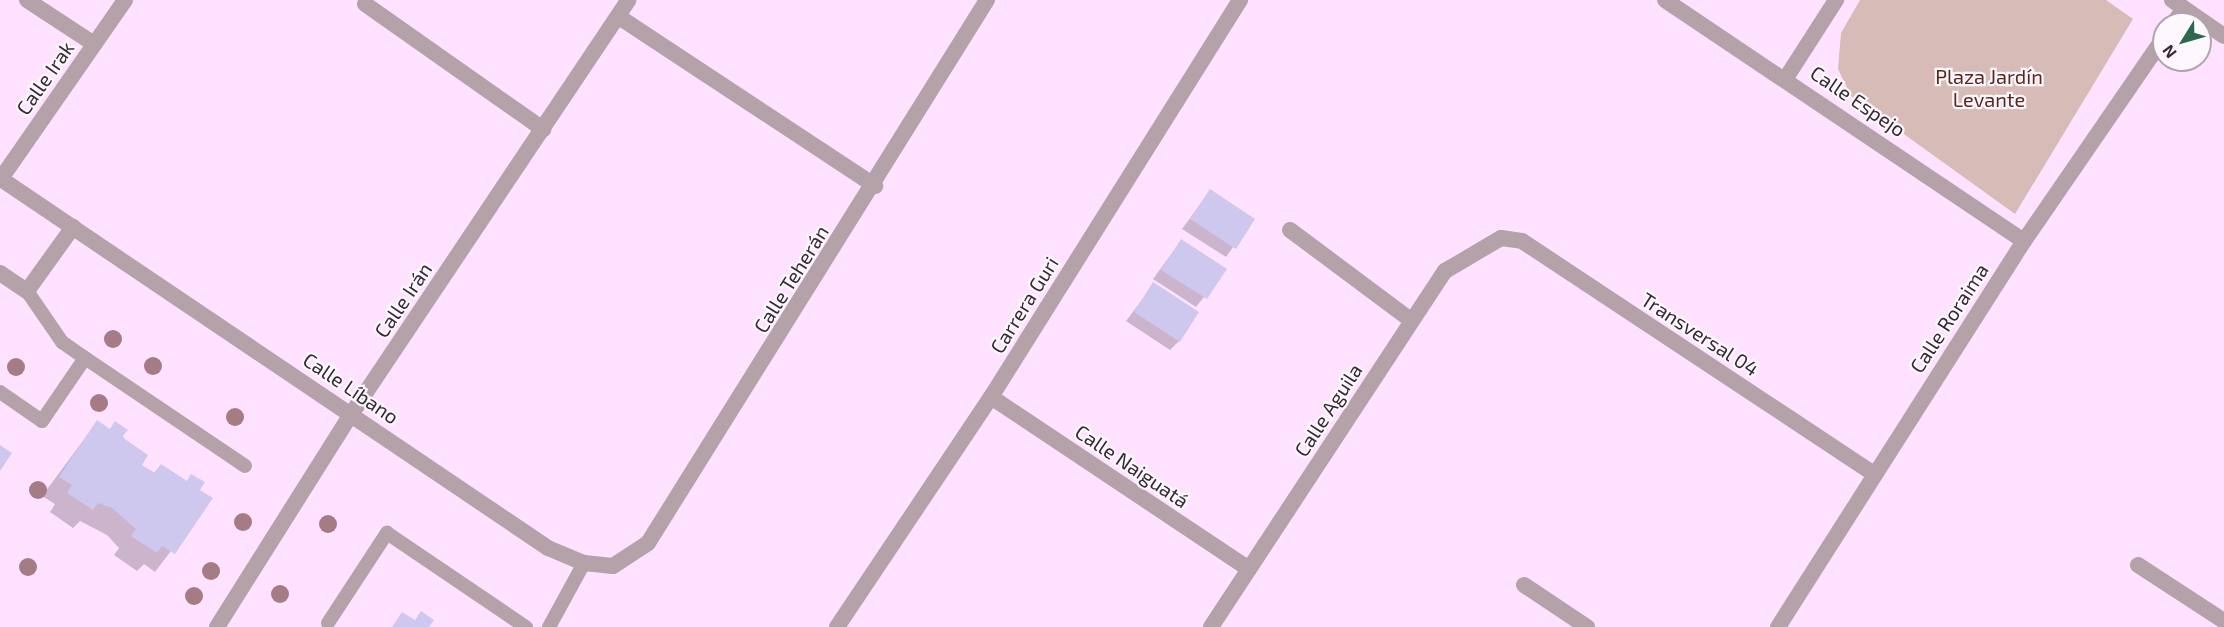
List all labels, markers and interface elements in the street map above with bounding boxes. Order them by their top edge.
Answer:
north arrow [2152,12,2212,72]
street label: Calle Irak [11,37,79,119]
text: N [2158,42,2180,62]
street label: Calle Espejo [1806,60,1910,142]
park label: Plaza Jardín Levante [1935,64,2043,111]
street label: Calle Teherán [748,221,834,337]
street label: Carrera Guri [985,252,1063,358]
street label: Calle Irán [369,258,437,342]
street label: Calle Roraima [1905,259,1993,377]
street label: Transversal 04 [1637,287,1763,381]
street label: Calle Líbano [299,347,403,429]
street label: Calle Aguila [1289,359,1367,461]
street label: Calle Naiguatá [1071,419,1193,513]

